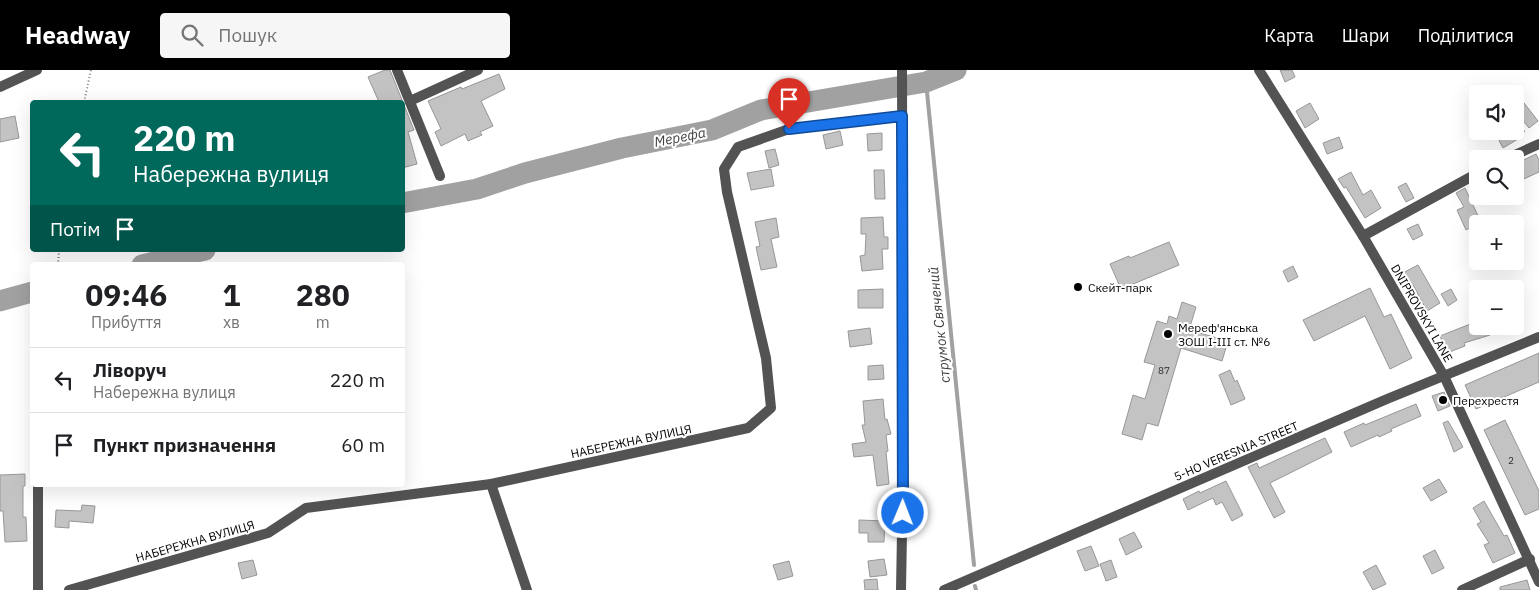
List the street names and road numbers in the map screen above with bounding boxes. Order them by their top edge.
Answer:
street label: DNIPROVSKYI LANE [1388,261,1456,365]
street label: 5-HO VERESNIA STREET [1171,418,1301,484]
street label: НАБЕРЕЖНА ВУЛИЦЯ [569,421,693,461]
street label: НАБЕРЕЖНА ВУЛИЦЯ [134,517,256,565]

